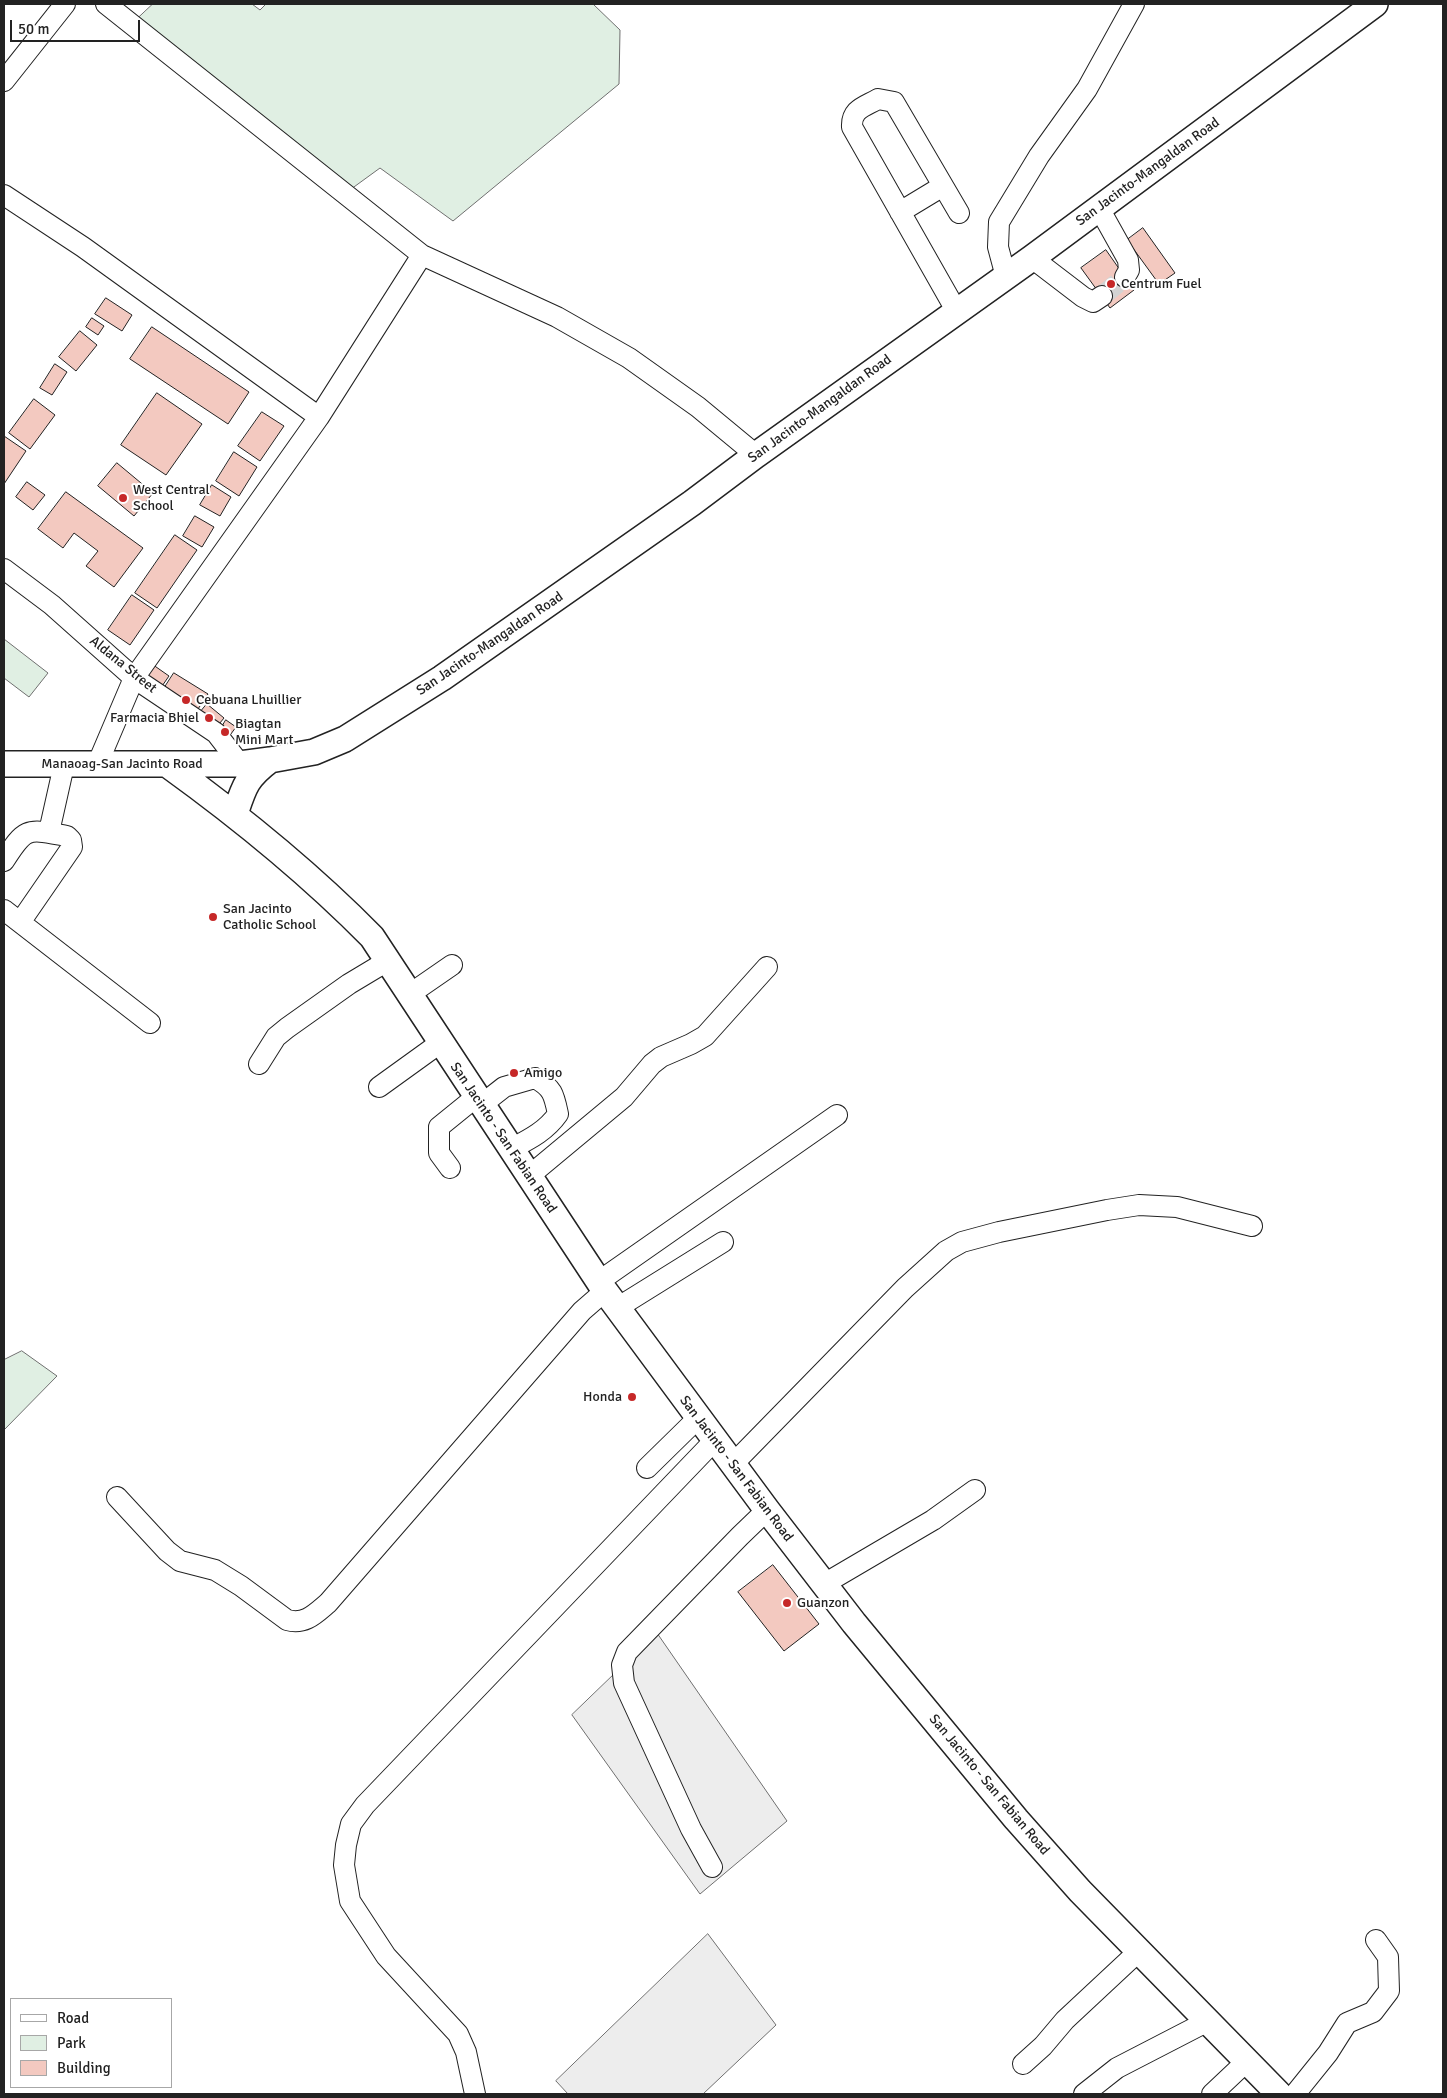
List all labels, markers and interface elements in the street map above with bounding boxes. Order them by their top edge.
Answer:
scale bar [12,10,142,42]
text: 50 m [18,20,49,38]
street label: San Jacinto-Mangaldan Road [1073,114,1223,230]
place label: Centrum Fuel [1121,276,1202,292]
marker: Centrum Fuel [1105,278,1117,290]
street label: San Jacinto-Mangaldan Road [745,351,895,467]
place label: West Central School [133,482,210,514]
marker: West Central School [117,492,129,504]
street label: San Jacinto-Mangaldan Road [413,589,567,699]
street label: Aldana Street [86,633,160,697]
place label: Cebuana Lhuillier [196,692,301,708]
marker: Cebuana Lhuillier [180,694,192,706]
place label: Farmacia Bhiel [110,710,199,726]
marker: Farmacia Bhiel [203,712,215,724]
place label: Biagtan Mini Mart [235,716,293,749]
marker: Biagtan Mini Mart [219,726,231,738]
street label: Manaoag-San Jacinto Road [41,756,203,772]
place label: San Jacinto Catholic School [223,901,316,934]
marker: San Jacinto Catholic School [207,911,219,923]
street label: San Jacinto - San Fabian Road [446,1059,560,1217]
place label: Amigo [524,1065,562,1081]
marker: Amigo [508,1067,520,1079]
place label: Honda [583,1389,622,1405]
marker: Honda [626,1391,638,1403]
street label: San Jacinto - San Fabian Road [676,1393,796,1545]
place label: Guanzon [797,1595,849,1611]
marker: Guanzon [781,1597,793,1609]
street label: San Jacinto - San Fabian Road [925,1711,1053,1859]
legend [10,1998,172,2088]
text: Road [57,2009,89,2027]
text: Park [57,2034,86,2052]
text: Building [57,2059,111,2077]

